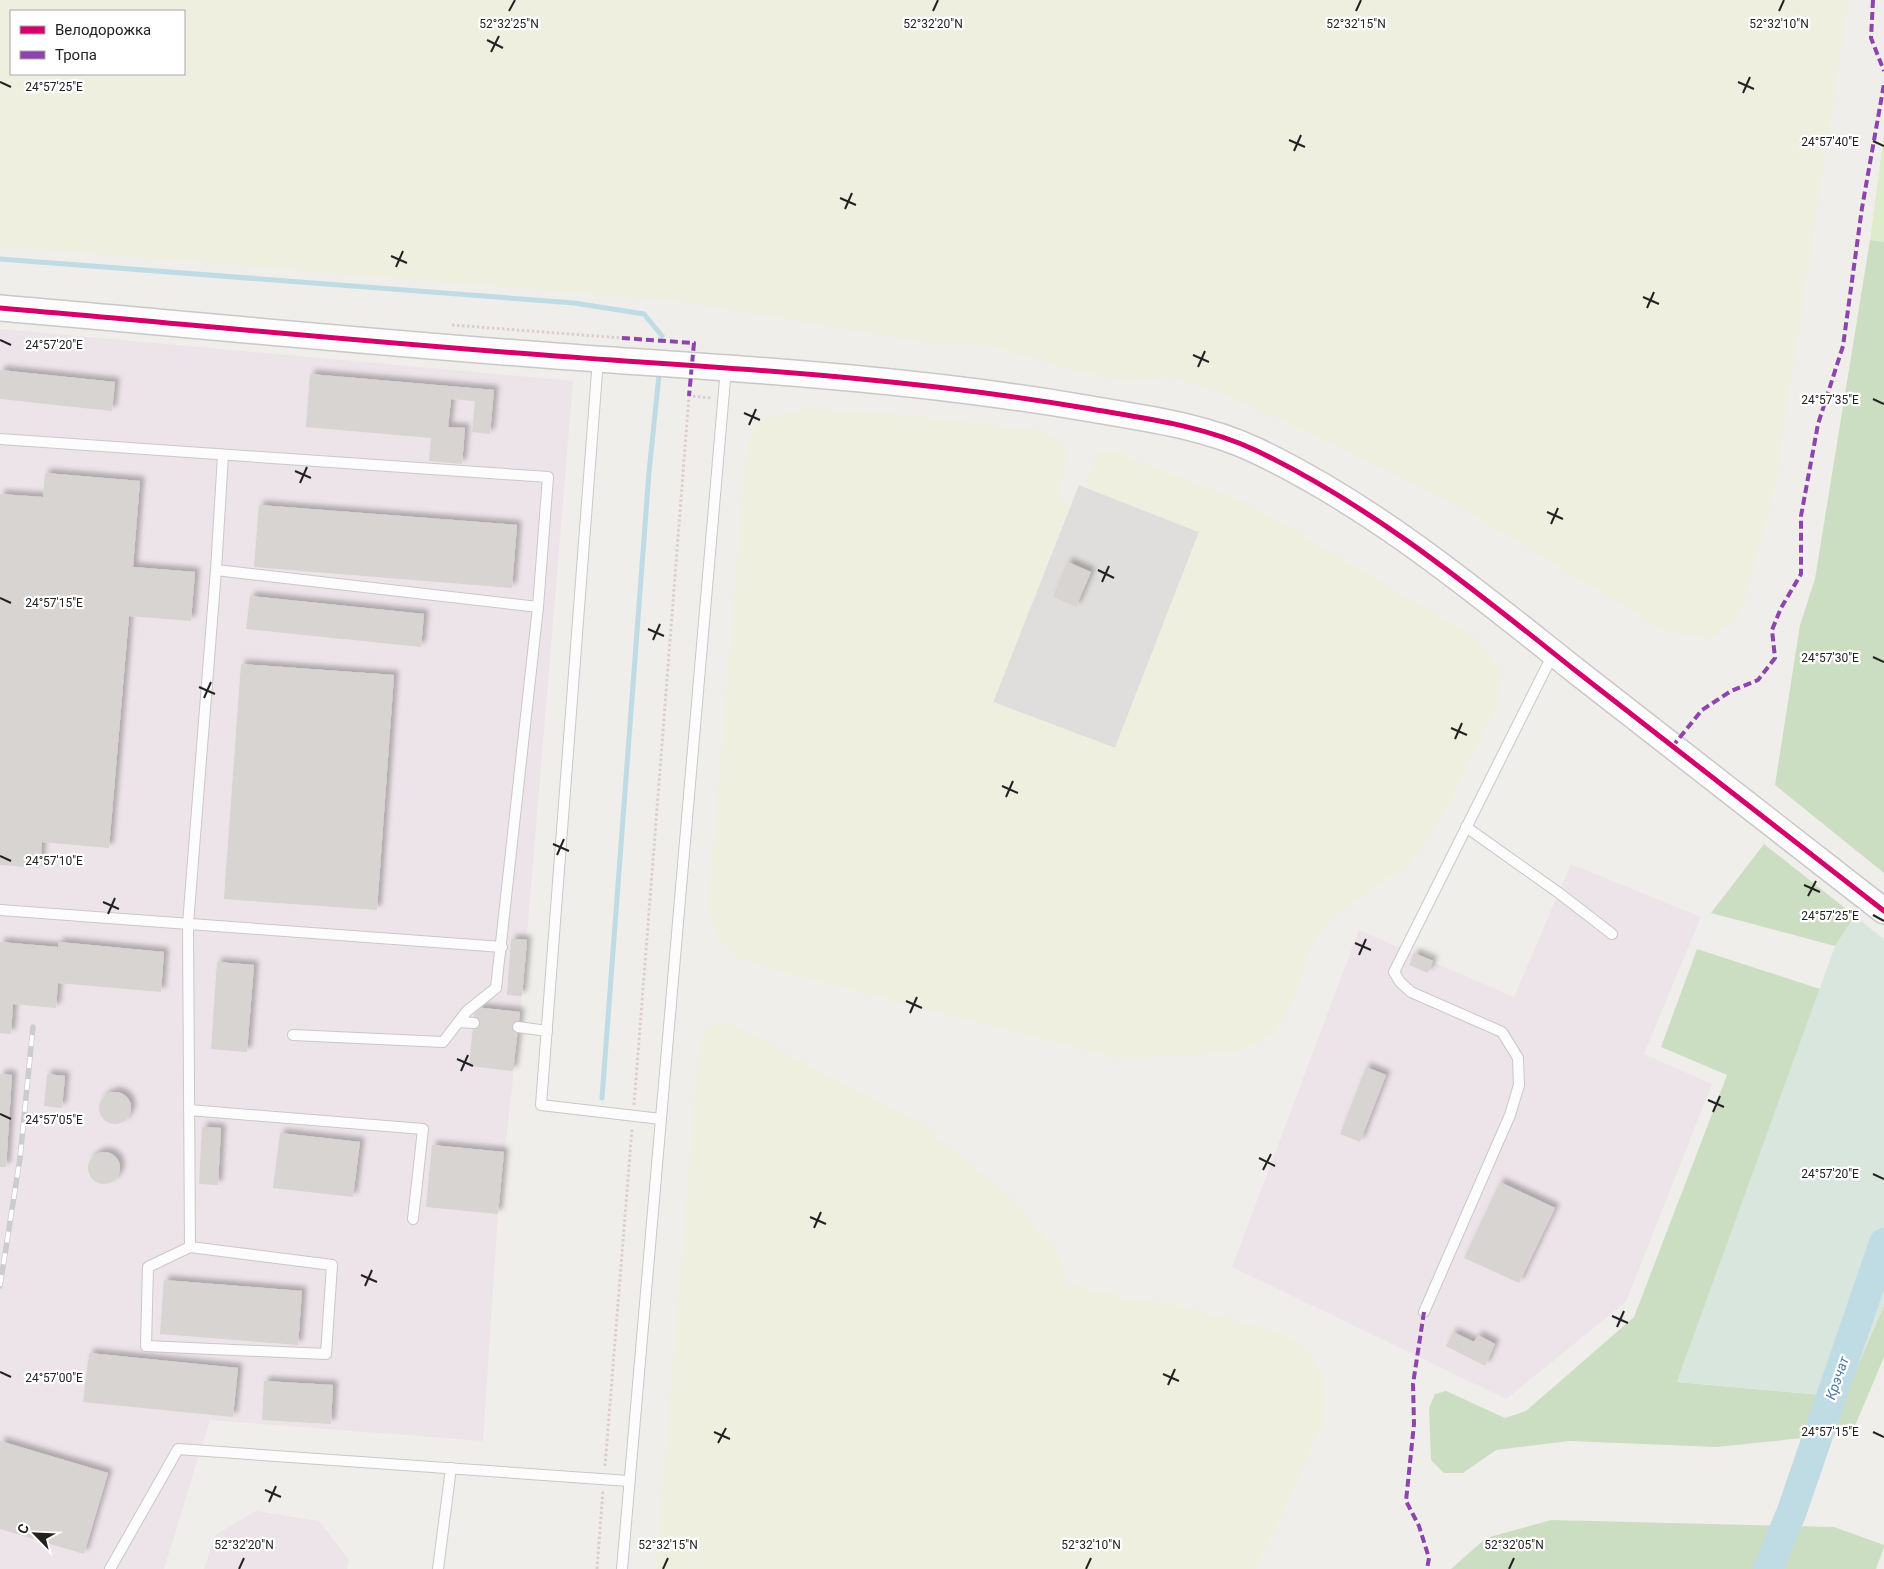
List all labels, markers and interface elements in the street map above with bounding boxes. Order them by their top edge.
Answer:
legend [10,10,185,75]
text: 52°32'25"N [479,17,539,31]
text: 52°32'20"N [903,17,963,31]
text: 52°32'15"N [1326,17,1386,31]
text: 52°32'10"N [1749,17,1809,31]
text: Велодорожка [55,21,151,39]
text: Тропа [55,46,97,64]
text: 24°57'25"E [25,80,83,94]
text: 24°57'40"E [1801,135,1859,149]
text: 24°57'20"E [25,338,83,352]
text: 24°57'35"E [1801,393,1859,407]
text: 24°57'15"E [25,596,83,610]
text: 24°57'30"E [1801,651,1859,665]
text: 24°57'10"E [25,854,83,868]
text: 24°57'25"E [1801,909,1859,923]
text: 24°57'05"E [25,1113,83,1127]
text: 24°57'20"E [1801,1167,1859,1181]
water label: Крэчат [1822,1354,1852,1402]
text: 24°57'00"E [25,1371,83,1385]
text: 24°57'15"E [1801,1425,1859,1439]
north arrow [10,1509,60,1559]
text: С [14,1521,32,1536]
text: 52°32'20"N [214,1538,274,1552]
text: 52°32'15"N [638,1538,698,1552]
text: 52°32'10"N [1061,1538,1121,1552]
text: 52°32'05"N [1484,1538,1544,1552]

